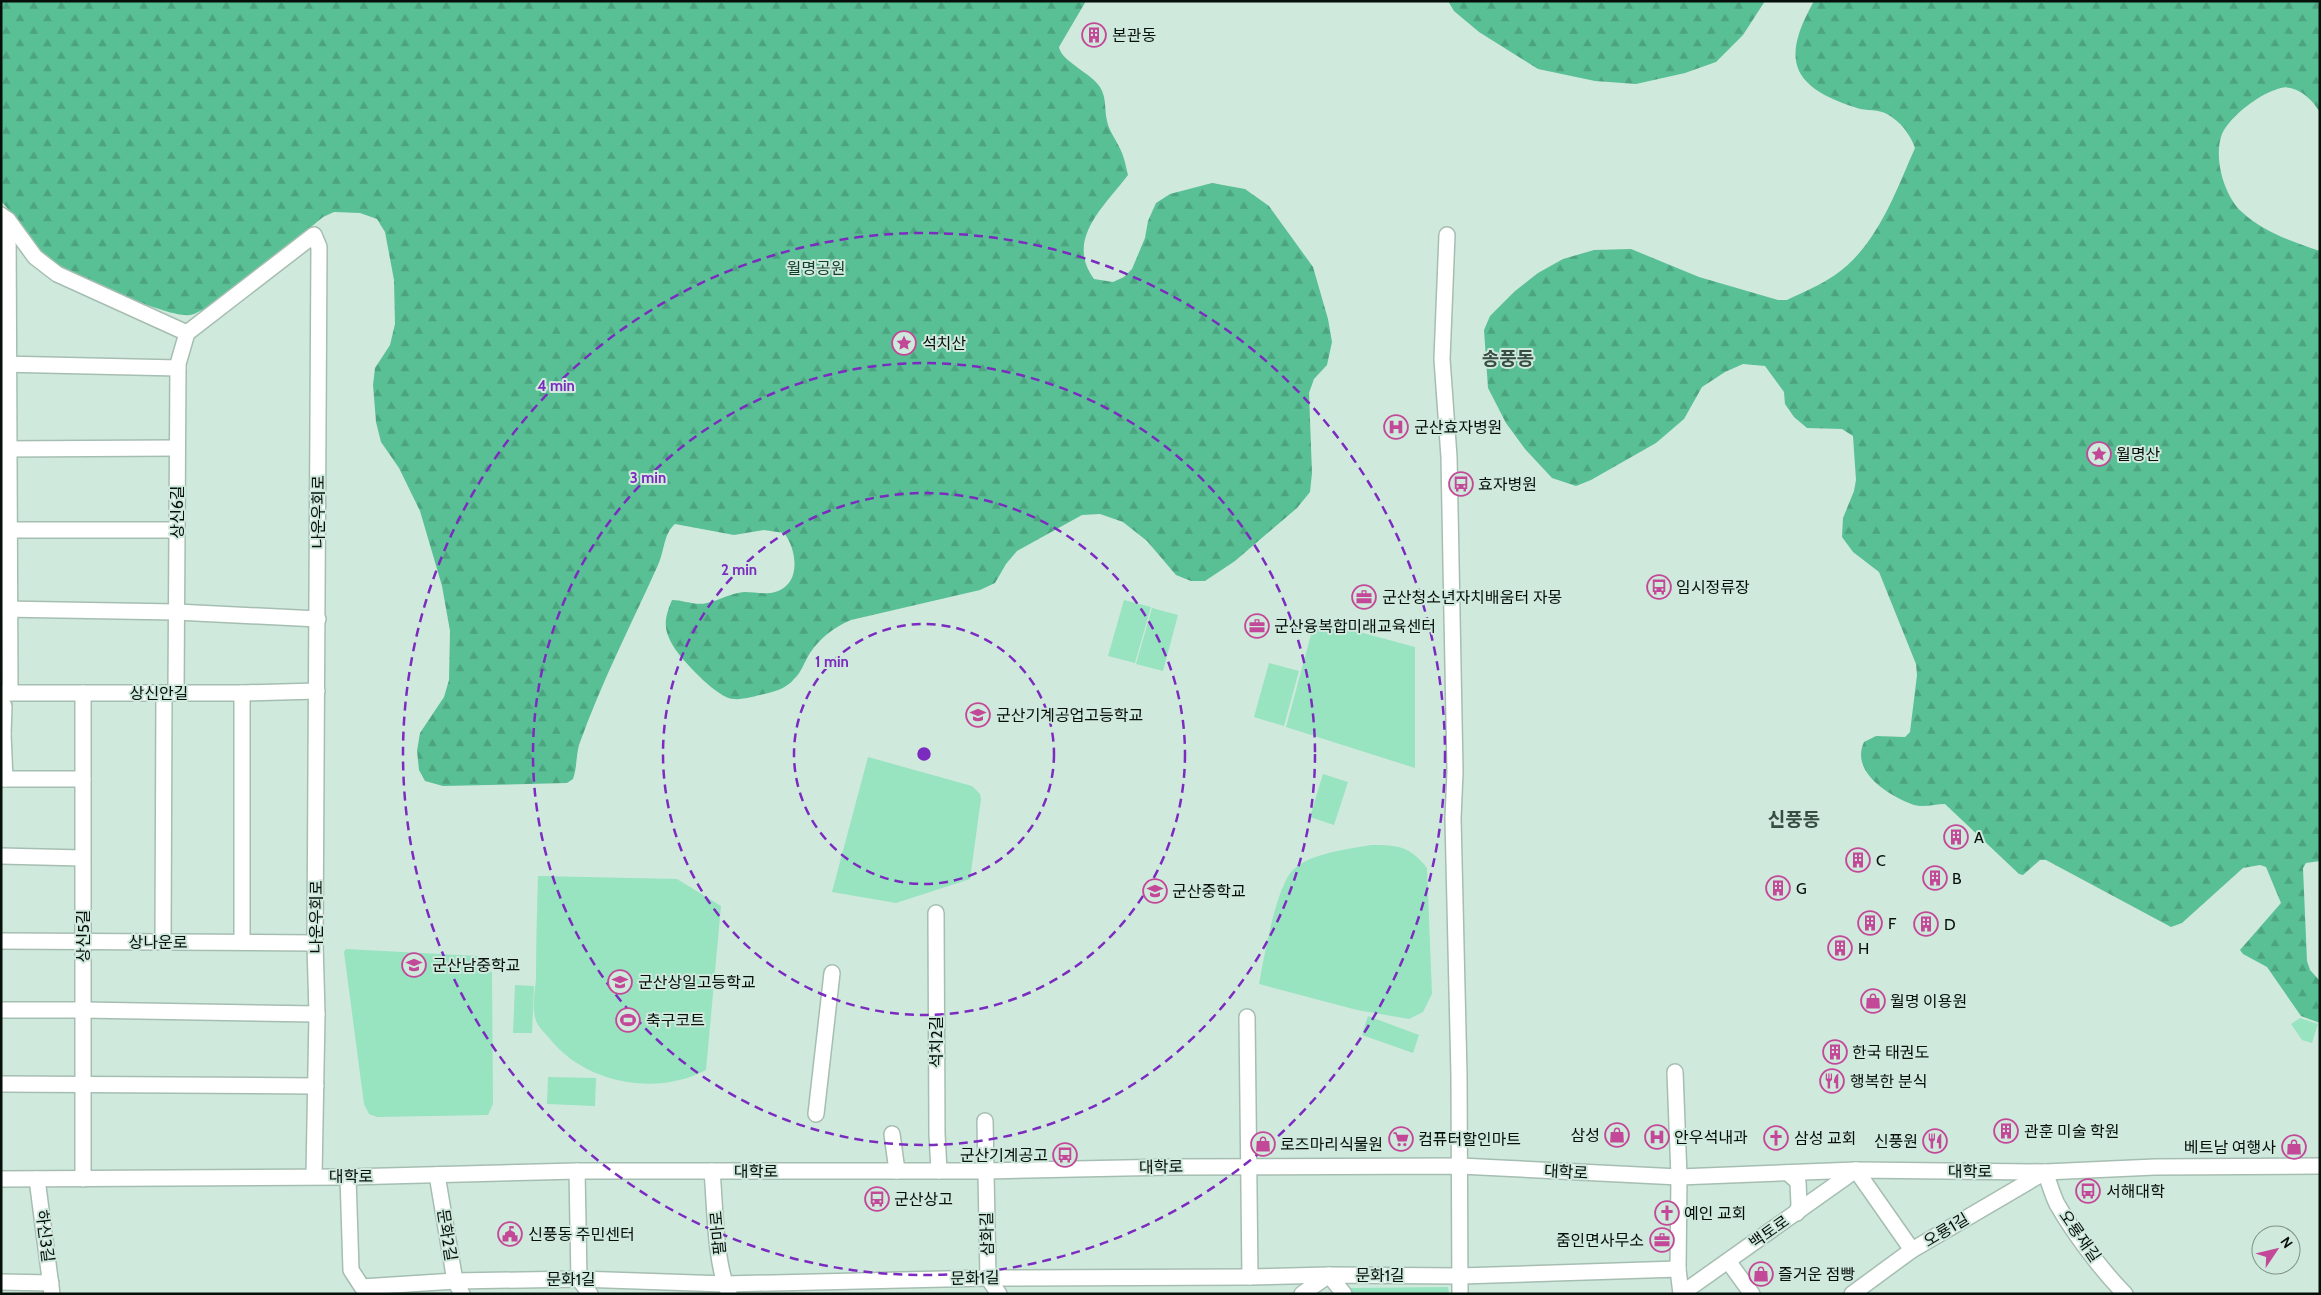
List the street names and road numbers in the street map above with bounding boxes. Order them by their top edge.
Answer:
street label: 나운우회로 [309,475,328,549]
street label: 상신6길 [168,485,187,539]
street label: 상신안길 [130,684,188,703]
street label: 나운우회로 [307,880,326,954]
street label: 상신5길 [74,910,93,962]
street label: 상나운로 [129,933,188,952]
street label: 석치2길 [927,1016,946,1068]
street label: 대학로 [1139,1157,1184,1177]
street label: 대학로 [1543,1161,1589,1183]
street label: 대학로 [734,1162,778,1181]
street label: 대학로 [1948,1162,1992,1181]
street label: 대학로 [329,1167,373,1186]
street label: 오룡재길 [2055,1206,2105,1266]
street label: 문화2길 [434,1208,460,1262]
street label: 하신3길 [32,1209,58,1263]
street label: 오룡1길 [1920,1209,1972,1251]
street label: 팔마로 [707,1210,729,1256]
street label: 백토로 [1745,1211,1793,1252]
street label: 삼화길 [977,1212,997,1256]
street label: 문화1길 [1355,1266,1405,1285]
street label: 문화1길 [950,1268,1000,1288]
street label: 문화1길 [546,1270,596,1289]

